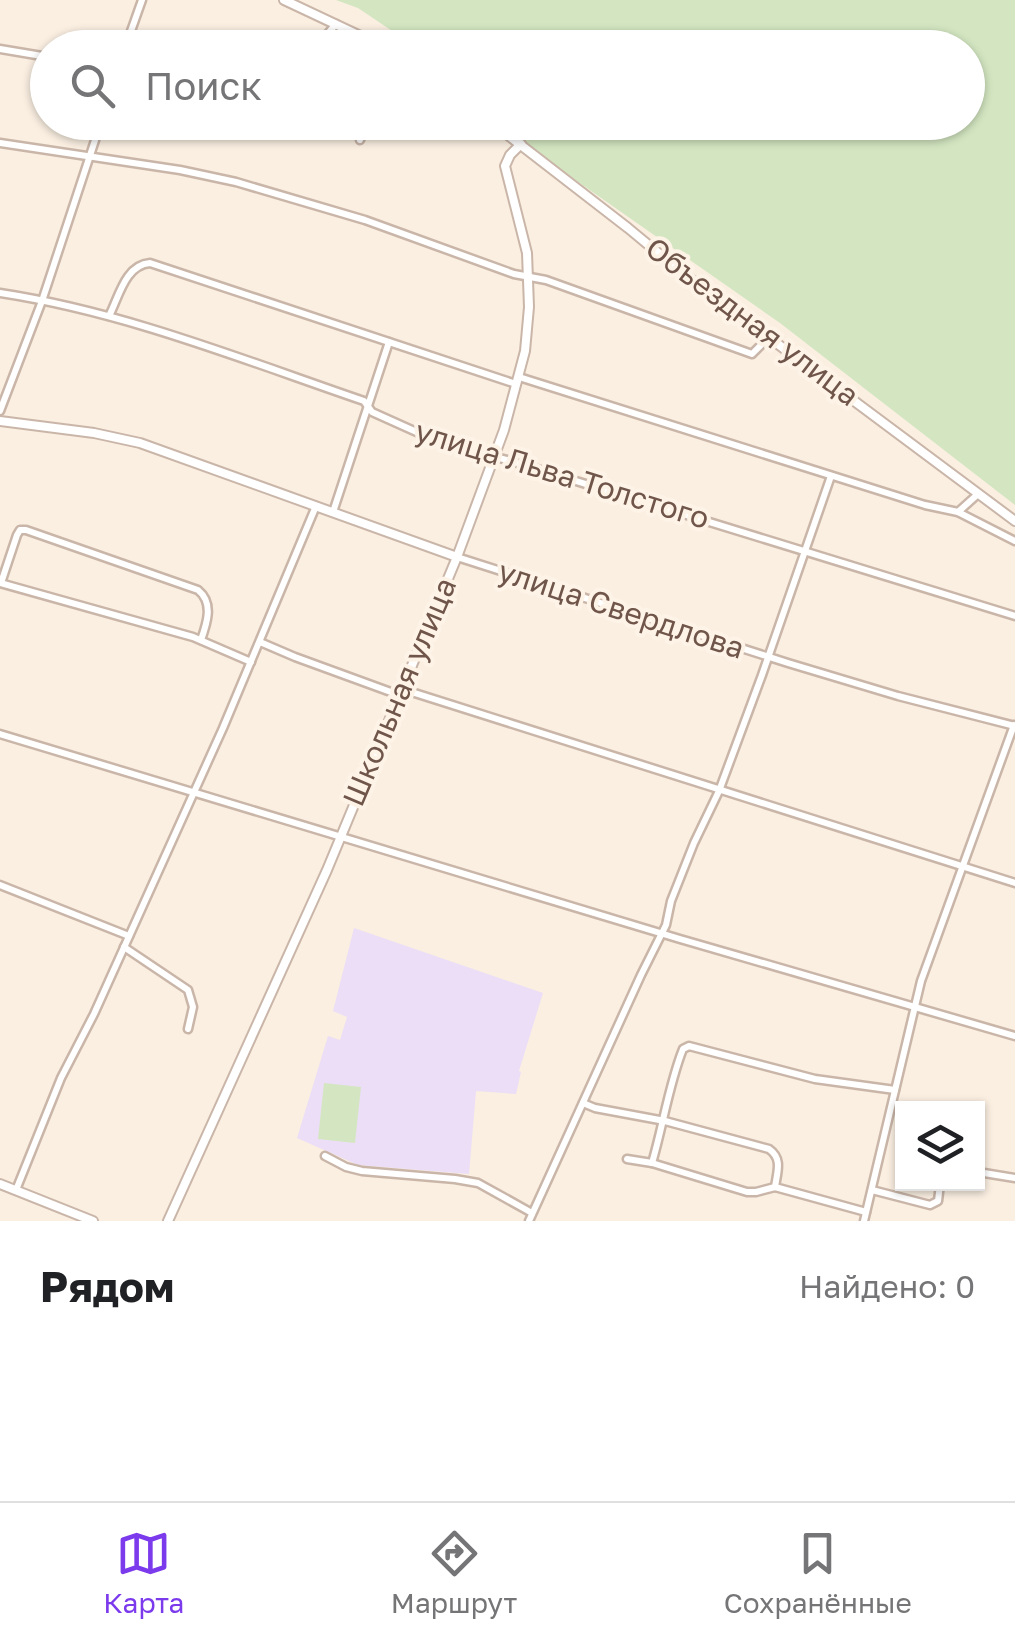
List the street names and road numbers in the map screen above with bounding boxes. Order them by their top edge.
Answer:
street label: Объездная улица [639,229,866,413]
street label: улица Льва Толстого [411,412,714,536]
street label: улица Свердлова [494,552,749,666]
street label: Школьная улица [335,572,463,811]

